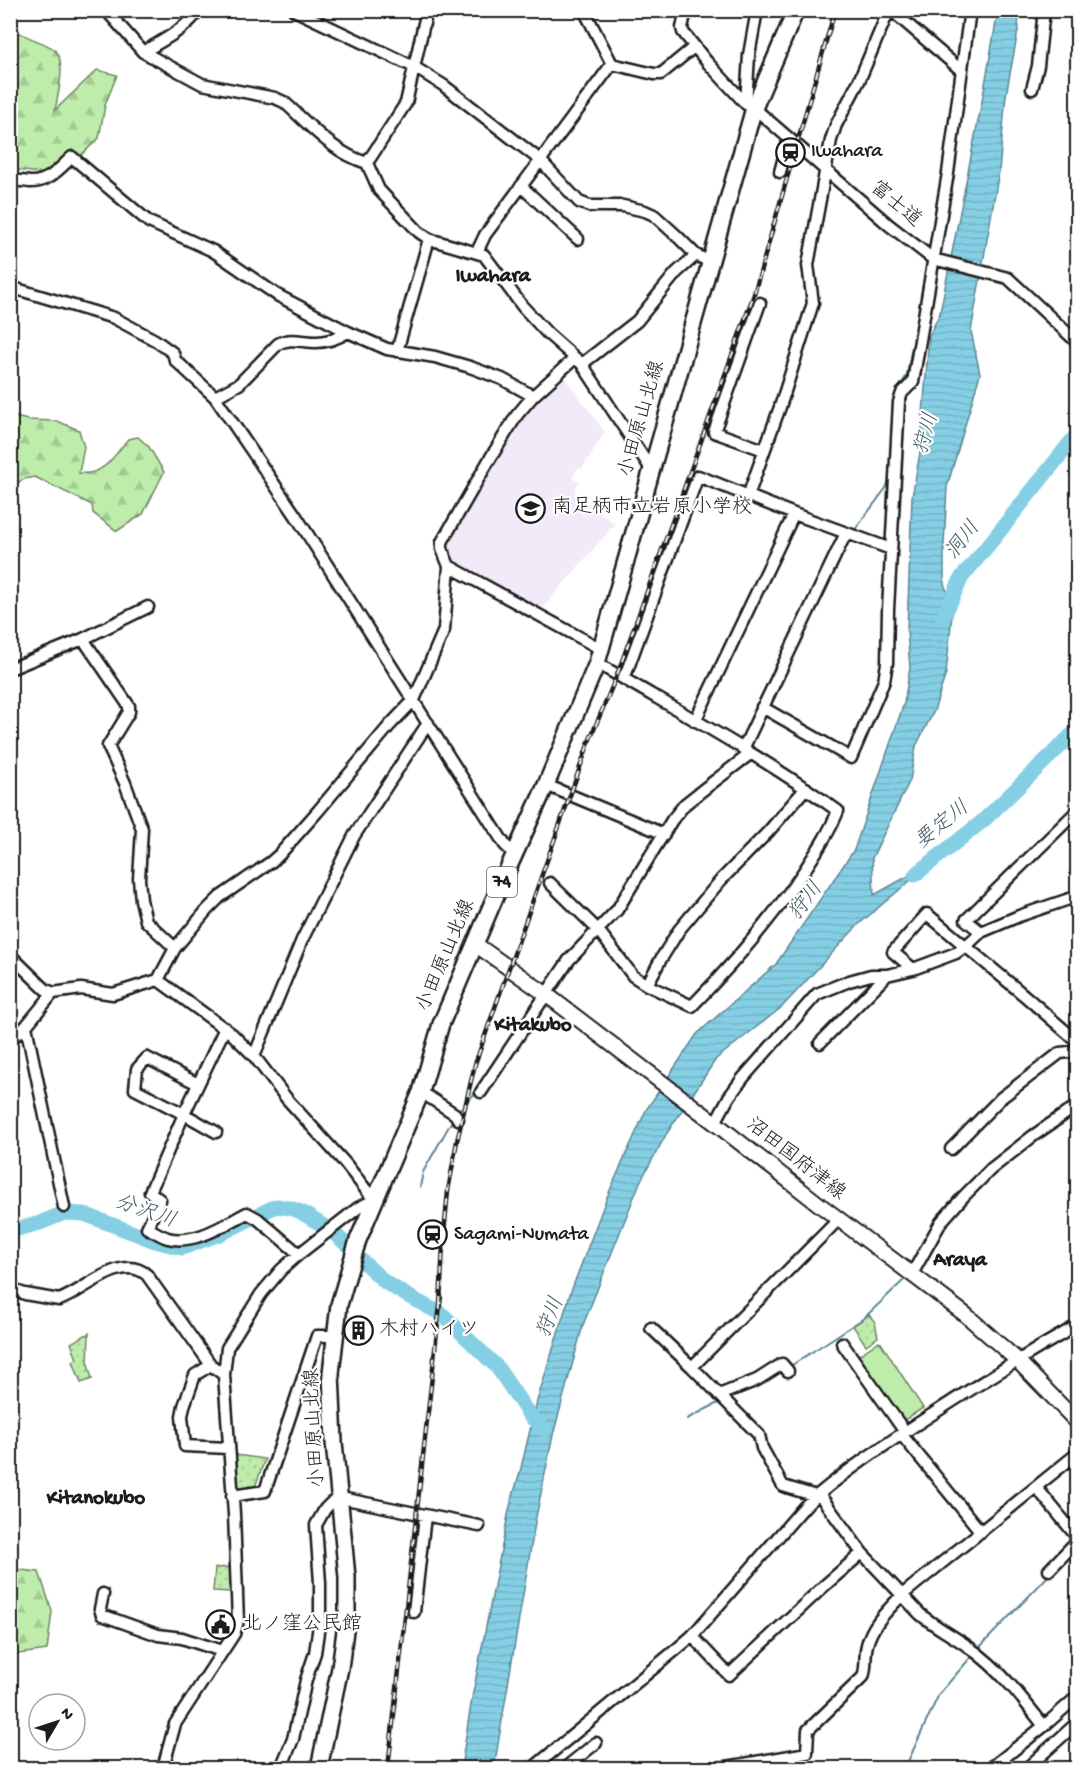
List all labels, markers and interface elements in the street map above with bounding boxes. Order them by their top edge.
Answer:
station icon: Iwahara [774,136,806,168]
place label: Iwahara [811,141,883,164]
street label: 富士道 [865,175,927,233]
district label: Iwahara [455,265,532,290]
street label: 小田原山北線 [614,358,671,480]
water label: 狩川 [909,410,946,458]
school or university icon: 南足柄市立岩原小学校 [515,492,547,524]
place label: 南足柄市立岩原小学校 [552,495,752,520]
water label: 洞川 [940,516,987,565]
water label: 要定川 [910,796,975,856]
road number: 74 [487,867,517,897]
water label: 狩川 [784,877,830,926]
street label: 小田原山北線 [412,896,481,1016]
district label: Kitakubo [493,1014,572,1039]
street label: 沼田国府津線 [741,1112,851,1206]
water label: 分沢川 [111,1190,179,1235]
station icon: Sagami-Numata [417,1219,449,1251]
place label: Sagami-Numata [454,1224,590,1247]
district label: Araya [932,1249,988,1274]
water label: 狩川 [532,1294,571,1342]
building icon: 木村ハイツ [342,1314,374,1346]
place label: 木村ハイツ [379,1317,479,1342]
street label: 小田原山北線 [300,1367,331,1489]
district label: Kitanokubo [46,1487,145,1512]
public building icon: 北ノ窪公民館 [205,1609,237,1641]
place label: 北ノ窪公民館 [242,1612,362,1637]
north arrow [27,1692,87,1752]
text: N [55,1705,77,1725]

